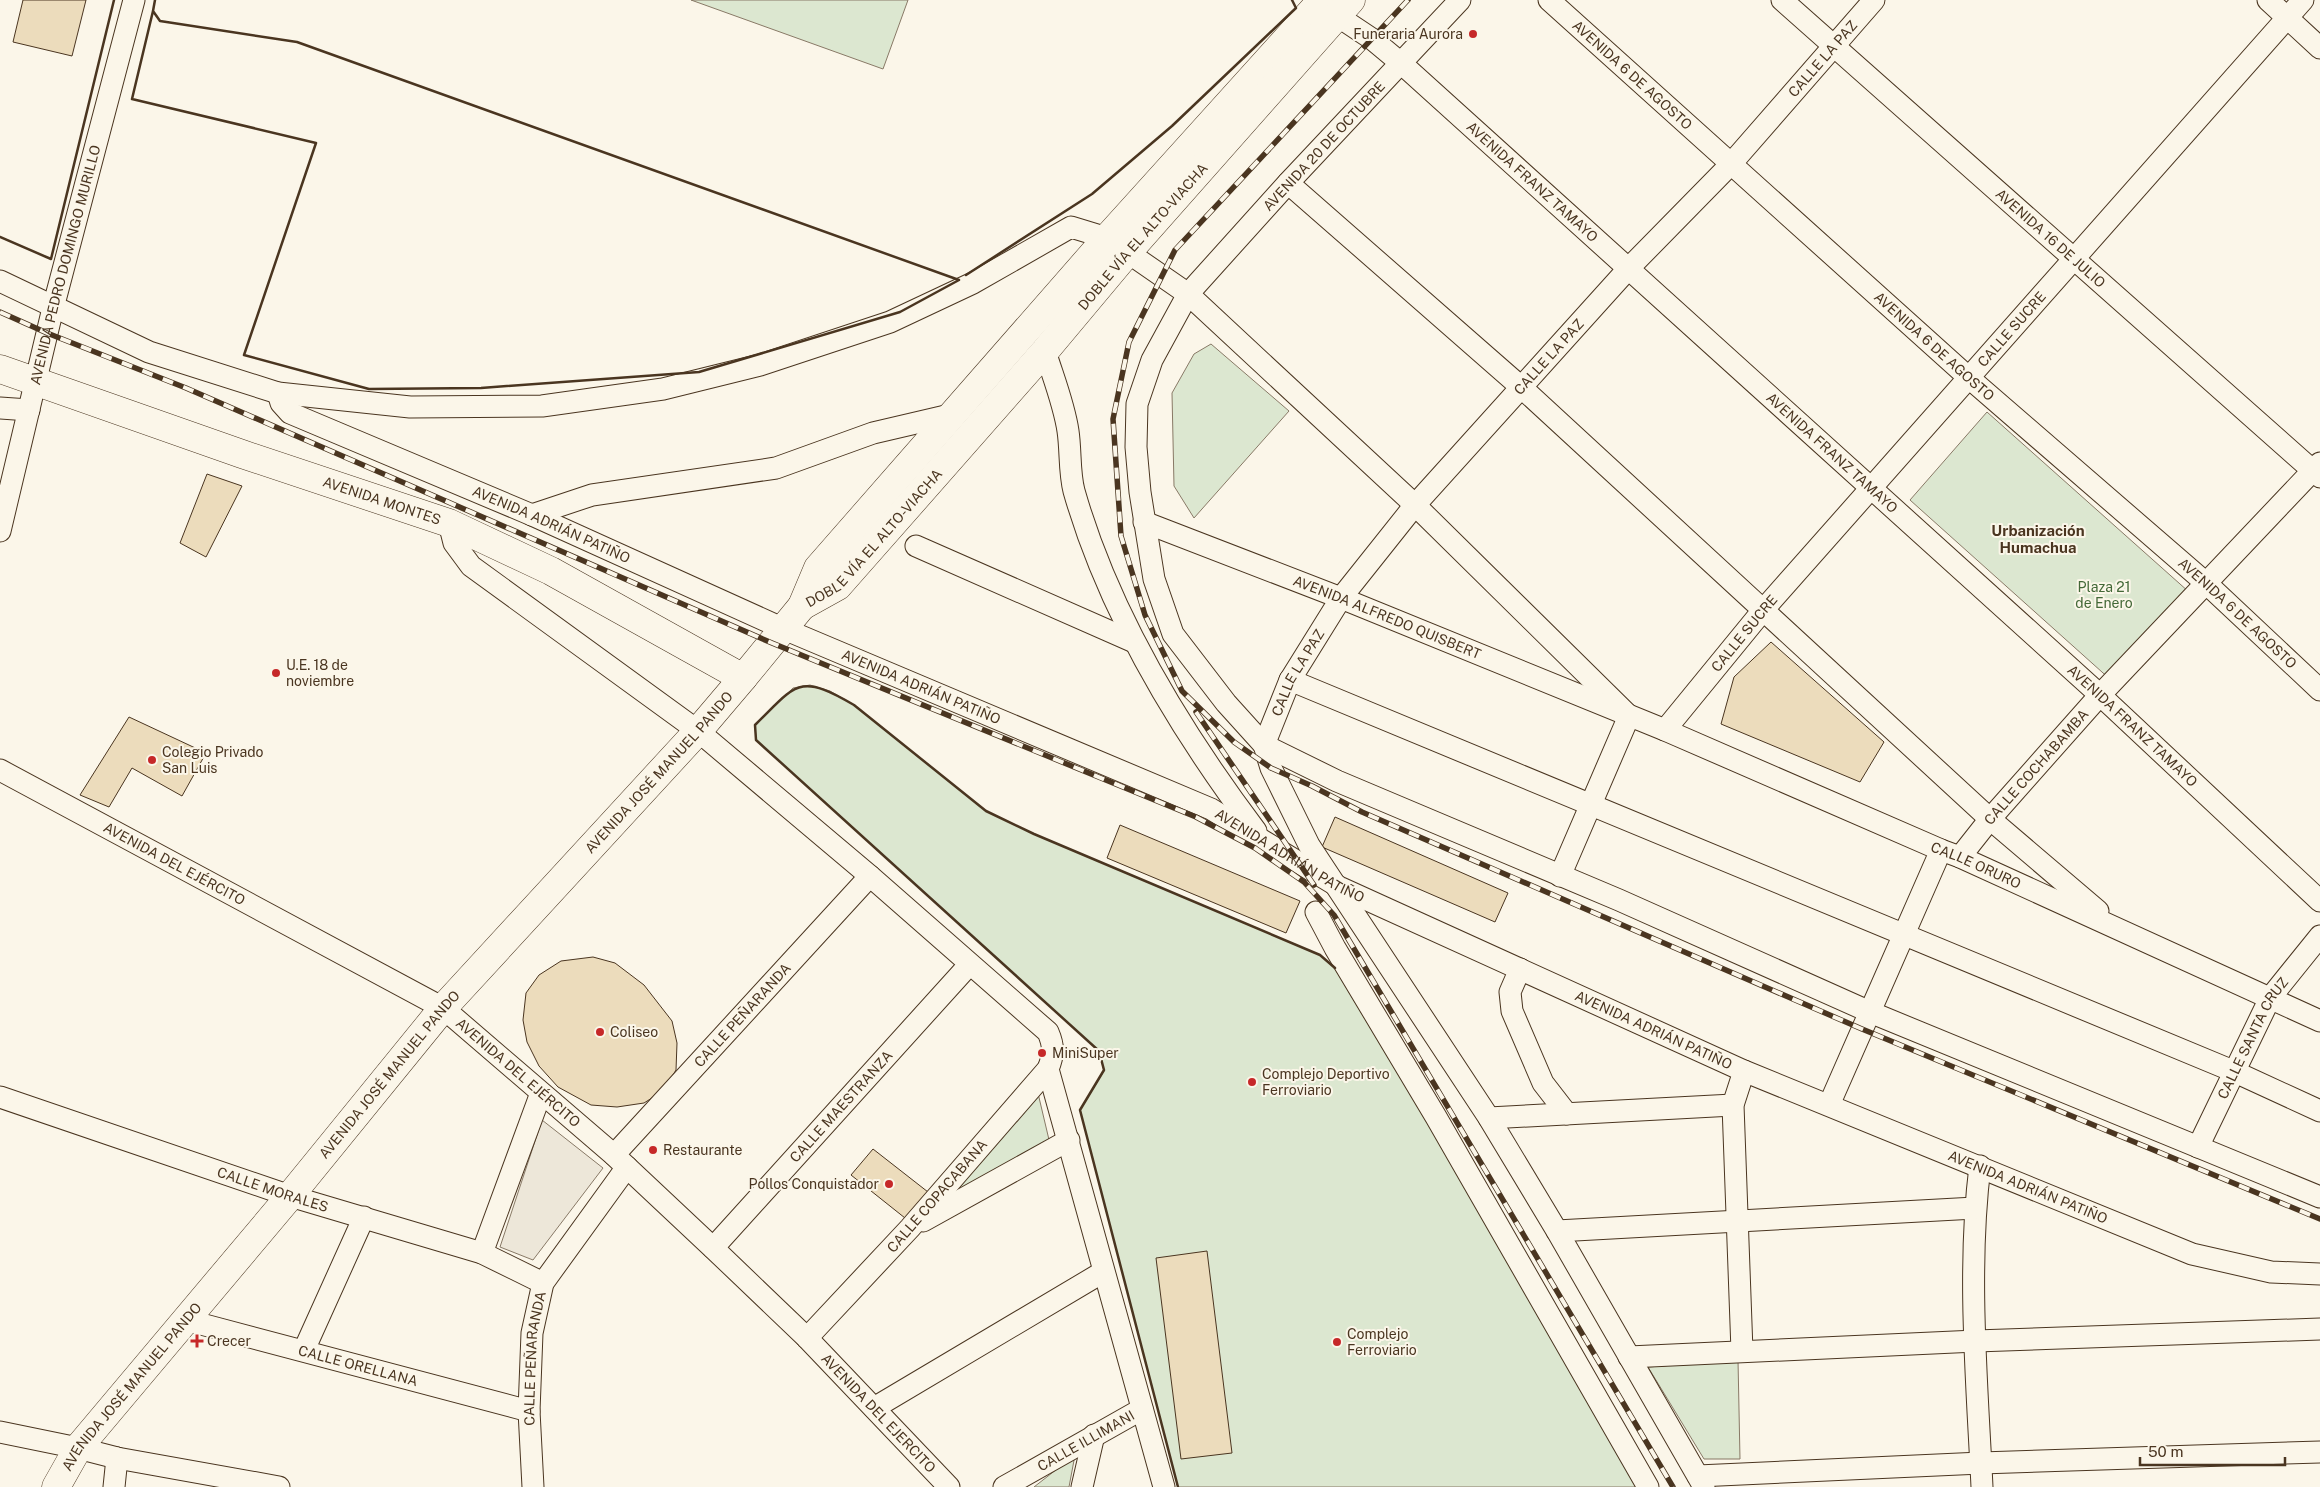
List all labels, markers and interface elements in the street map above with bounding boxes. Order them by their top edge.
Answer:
street label: AVENIDA 6 DE AGOSTO [1569,17,1695,133]
street label: CALLE LA PAZ [1785,17,1860,100]
place label: Funeraria Aurora [1353,26,1463,42]
marker: Funeraria Aurora [1467,28,1479,40]
street label: AVENIDA 20 DE OCTUBRE [1260,78,1388,214]
street label: AVENIDA FRANZ TAMAYO [1463,118,1601,245]
street label: AVENIDA PEDRO DOMINGO MURILLO [27,143,104,386]
street label: DOBLE VÍA EL ALTO-VIACHA [1075,160,1211,313]
street label: AVENIDA 16 DE JULIO [1993,185,2109,291]
street label: CALLE SUCRE [1974,288,2049,370]
street label: AVENIDA 6 DE AGOSTO [1871,289,1997,404]
street label: CALLE LA PAZ [1510,316,1587,398]
street label: AVENIDA FRANZ TAMAYO [1763,389,1901,516]
street label: DOBLE VÍA EL ALTO-VIACHA [803,466,945,610]
street label: AVENIDA MONTES [321,474,443,528]
street label: AVENIDA ADRIÁN PATIÑO [470,483,633,566]
district label: Urbanización Humachua [1991,522,2085,556]
street label: AVENIDA 6 DE AGOSTO [2175,555,2300,672]
street label: AVENIDA ALFREDO QUISBERT [1291,572,1483,662]
park label: Plaza 21 de Enero [2075,579,2133,611]
street label: CALLE SUCRE [1708,592,1781,675]
street label: CALLE LA PAZ [1268,626,1328,718]
street label: AVENIDA ADRIÁN PATIÑO [839,646,1003,727]
place label: U.E. 18 de noviembre [286,657,354,689]
street label: AVENIDA FRANZ TAMAYO [2064,662,2201,790]
marker: U.E. 18 de noviembre [270,667,282,679]
street label: AVENIDA JOSÉ MANUEL PANDO [582,688,736,856]
street label: CALLE COCHABAMBA [1981,706,2092,828]
place label: Colegio Privado San Luis [162,744,264,776]
marker: Colegio Privado San Luis [146,754,158,766]
street label: AVENIDA ADRIÁN PATIÑO [1212,805,1367,905]
street label: AVENIDA DEL EJÉRCITO [101,819,248,908]
street label: CALLE ORURO [1928,839,2023,892]
street label: CALLE PEÑARANDA [691,960,794,1070]
street label: CALLE SANTA CRUZ [2214,974,2292,1102]
street label: AVENIDA JOSÉ MANUEL PANDO [316,987,463,1162]
street label: AVENIDA ADRIÁN PATIÑO [1573,987,1735,1073]
street label: AVENIDA DEL EJÉRCITO [453,1015,583,1130]
place label: Coliseo [610,1024,658,1040]
marker: Coliseo [594,1026,606,1038]
place label: MiniSuper [1052,1045,1119,1061]
street label: CALLE MAESTRANZA [786,1047,896,1166]
marker: MiniSuper [1036,1047,1048,1059]
place label: Complejo Deportivo Ferroviario [1262,1066,1390,1098]
marker: Complejo Deportivo Ferroviario [1246,1076,1258,1088]
street label: CALLE COPACABANA [884,1136,990,1256]
place label: Restaurante [663,1142,742,1158]
marker: Restaurante [647,1144,659,1156]
street label: AVENIDA ADRIÁN PATIÑO [1946,1147,2110,1227]
street label: CALLE MORALES [215,1164,330,1215]
place label: Pollos Conquistador [749,1176,879,1192]
marker: Pollos Conquistador [883,1178,895,1190]
street label: CALLE PEÑARANDA [521,1290,549,1426]
street label: AVENIDA JOSÉ MANUEL PANDO [59,1299,205,1474]
place label: Complejo Ferroviario [1347,1326,1417,1358]
place label: Crecer [207,1333,251,1349]
marker: Crecer [191,1335,203,1347]
marker: Complejo Ferroviario [1331,1336,1343,1348]
street label: CALLE ORELLANA [297,1342,420,1389]
street label: AVENIDA DEL EJERCITO [818,1350,939,1476]
street label: CALLE ILLIMANI [1035,1407,1137,1474]
scale bar [2140,1434,2285,1466]
text: 50 m [2148,1443,2183,1460]

